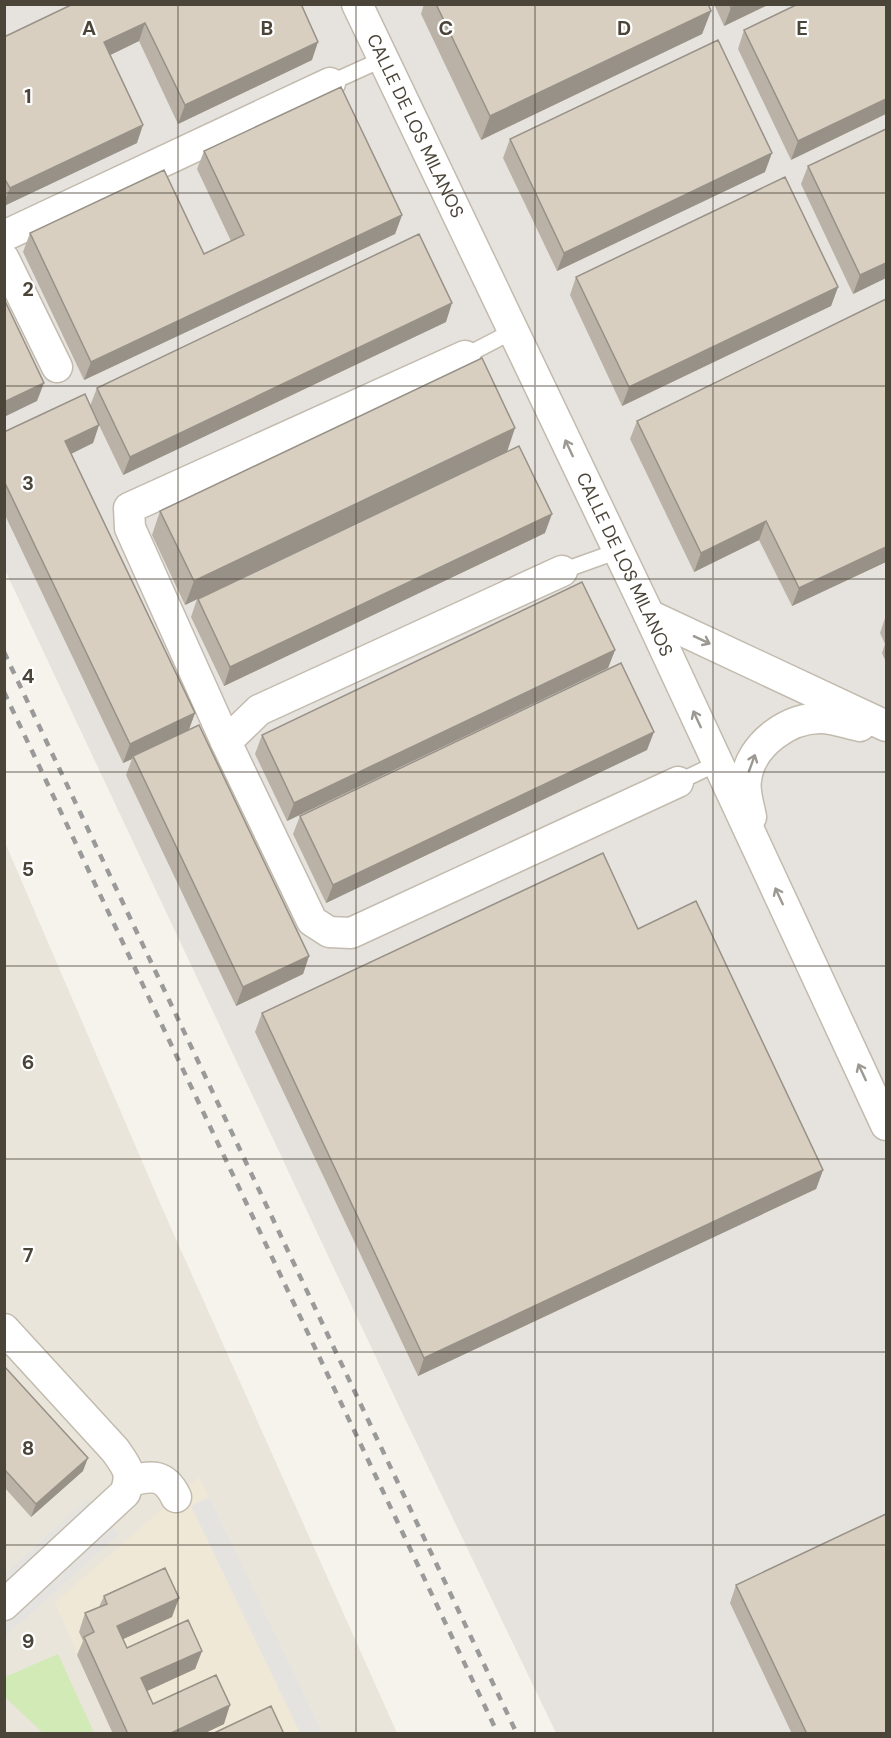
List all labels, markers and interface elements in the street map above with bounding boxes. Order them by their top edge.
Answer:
text: A [82,15,96,41]
text: B [261,15,273,41]
text: C [439,15,453,41]
text: D [617,15,631,41]
text: E [796,15,808,41]
street label: CALLE DE LOS MILANOS [361,30,469,222]
text: 1 [24,83,32,109]
text: 2 [22,276,34,302]
one-way arrow [563,439,575,457]
street label: CALLE DE LOS MILANOS [571,468,679,660]
text: 3 [22,470,34,496]
one-way arrow [692,634,710,646]
text: 4 [22,663,35,689]
one-way arrow [691,710,703,728]
one-way arrow [747,754,758,773]
text: 5 [22,856,34,882]
one-way arrow [773,887,785,905]
text: 6 [22,1049,34,1075]
one-way arrow [855,1064,867,1082]
text: 7 [23,1242,34,1268]
text: 8 [22,1435,34,1461]
text: 9 [22,1628,34,1654]

